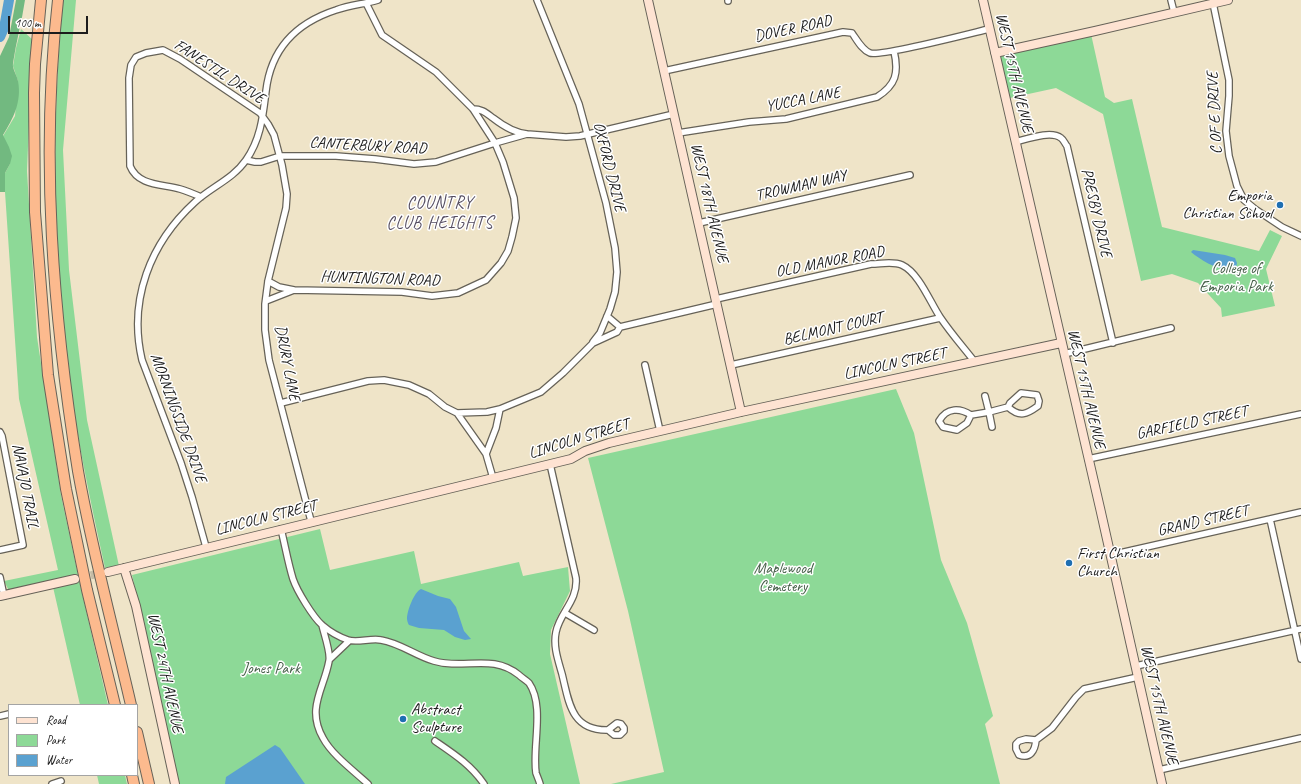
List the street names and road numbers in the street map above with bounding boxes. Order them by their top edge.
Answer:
street label: DOVER ROAD [753,11,833,47]
street label: WEST 15TH AVENUE [991,11,1037,135]
street label: FANESTIL DRIVE [170,36,268,108]
street label: C OF E DRIVE [1203,71,1227,155]
street label: YUCCA LANE [764,83,842,117]
street label: OXFORD DRIVE [589,120,629,214]
street label: CANTERBURY ROAD [309,133,427,159]
street label: WEST 18TH AVENUE [686,141,732,265]
street label: TROWMAN WAY [754,166,848,206]
street label: PRESBY DRIVE [1076,167,1116,259]
street label: OLD MANOR ROAD [774,242,886,282]
street label: HUNTINGTON ROAD [320,267,440,291]
street label: BELMONT COURT [781,308,885,350]
street label: DRURY LANE [270,324,304,402]
street label: WEST 15TH AVENUE [1063,327,1109,451]
street label: LINCOLN STREET [842,344,948,384]
street label: MORNINGSIDE DRIVE [146,351,210,485]
street label: GARFIELD STREET [1135,402,1249,444]
street label: LINCOLN STREET [527,415,631,463]
street label: NAVAJO TRAIL [7,442,43,530]
street label: LINCOLN STREET [213,496,319,540]
street label: GRAND STREET [1156,501,1250,541]
street label: WEST 24TH AVENUE [143,611,187,735]
street label: WEST 15TH AVENUE [1136,643,1182,767]

